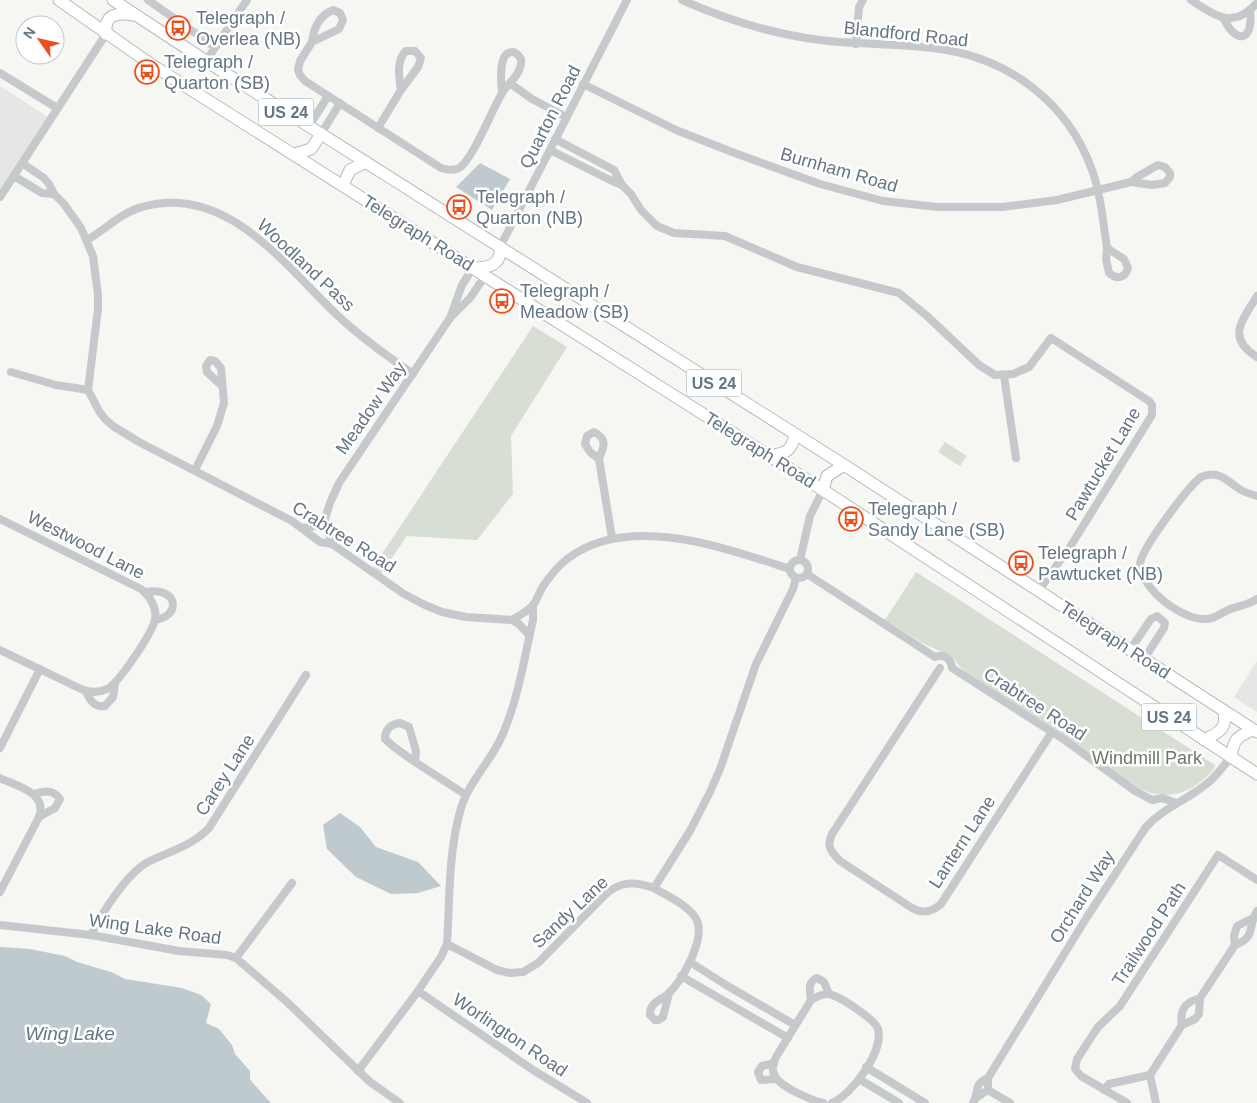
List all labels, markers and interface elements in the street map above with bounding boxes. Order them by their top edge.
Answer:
place label: Telegraph / Overlea (NB) [196,8,301,49]
north arrow [15,15,65,65]
bus stop icon: Telegraph / Overlea (NB) [165,15,191,41]
street label: Blandford Road [843,18,969,50]
text: N [20,24,39,41]
place label: Telegraph / Quarton (SB) [164,52,270,93]
bus stop icon: Telegraph / Quarton (SB) [134,59,160,85]
street label: Quarton Road [515,62,585,172]
road number: US 24 [258,98,314,125]
street label: Burnham Road [778,144,900,196]
place label: Telegraph / Quarton (NB) [476,187,583,228]
street label: Telegraph Road [359,191,477,275]
bus stop icon: Telegraph / Quarton (NB) [446,194,472,220]
street label: Woodland Pass [253,215,359,315]
place label: Telegraph / Meadow (SB) [520,281,629,322]
bus stop icon: Telegraph / Meadow (SB) [489,288,515,314]
street label: Meadow Way [332,358,410,458]
road number: US 24 [686,369,742,396]
street label: Pawtucket Lane [1061,404,1145,524]
street label: Telegraph Road [701,408,819,492]
street label: Crabtree Road [289,497,399,577]
place label: Telegraph / Sandy Lane (SB) [868,499,1005,540]
bus stop icon: Telegraph / Sandy Lane (SB) [838,506,864,532]
street label: Westwood Lane [24,507,148,583]
place label: Telegraph / Pawtucket (NB) [1038,543,1163,584]
bus stop icon: Telegraph / Pawtucket (NB) [1008,550,1034,576]
street label: Telegraph Road [1056,597,1174,683]
street label: Crabtree Road [980,663,1090,745]
road number: US 24 [1142,704,1196,730]
street label: Carey Lane [191,731,259,819]
park label: Windmill Park [1092,748,1203,768]
street label: Lantern Lane [925,792,999,892]
street label: Orchard Way [1046,847,1118,947]
street label: Sandy Lane [528,872,612,952]
street label: Trailwood Path [1108,878,1190,990]
street label: Wing Lake Road [88,910,222,948]
street label: Worlington Road [449,989,571,1081]
water label: Wing Lake [25,1023,115,1044]

